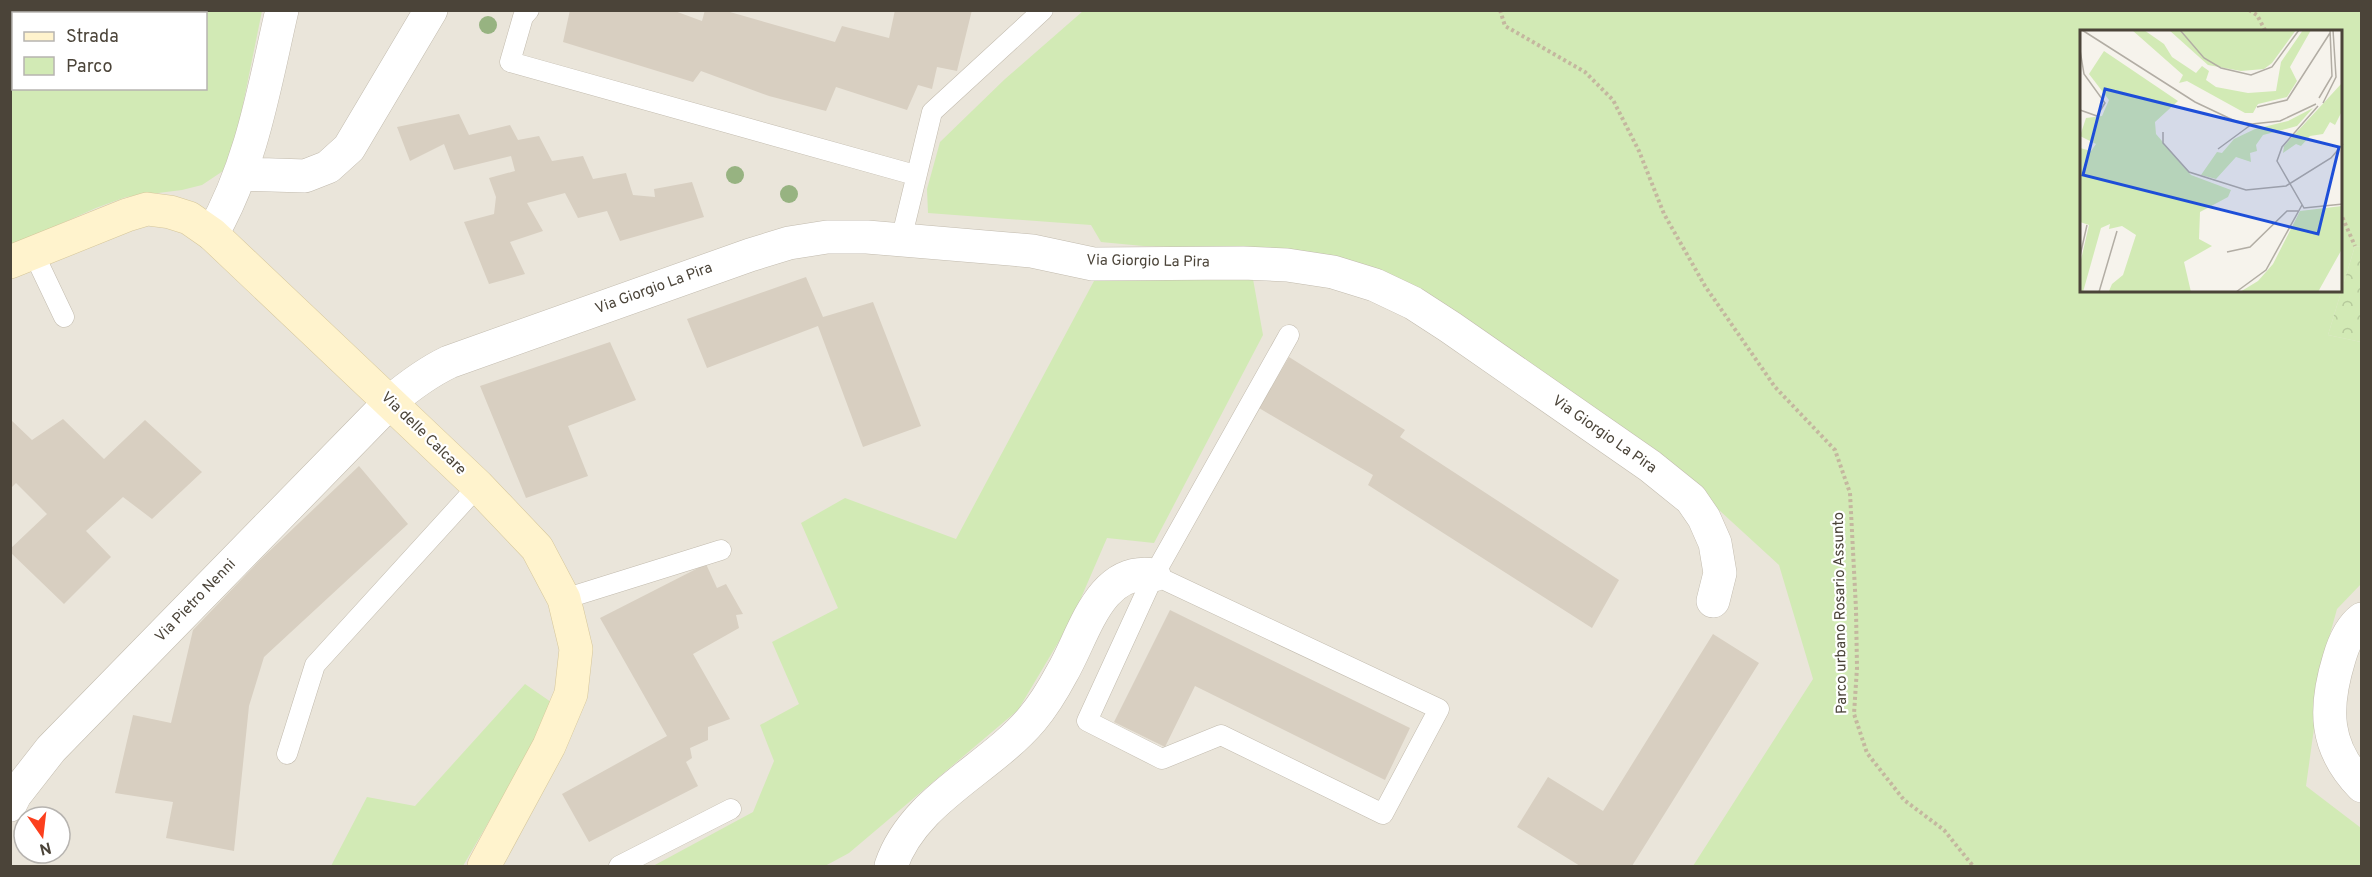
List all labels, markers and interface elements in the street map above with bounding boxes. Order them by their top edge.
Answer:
legend [12,12,207,90]
text: Strada [66,26,119,49]
inset map [2080,30,2342,292]
text: Parco [66,56,112,79]
street label: Via Giorgio La Pira [1086,251,1210,273]
street label: Via Giorgio La Pira [593,259,715,319]
street label: Via delle Calcare [376,388,470,480]
street label: Via Giorgio La Pira [1548,392,1660,478]
street label: Parco urbano Rosario Assunto [1830,512,1852,714]
street label: Via Pietro Nenni [152,555,240,647]
north arrow [12,805,72,865]
text: N [37,837,53,859]

